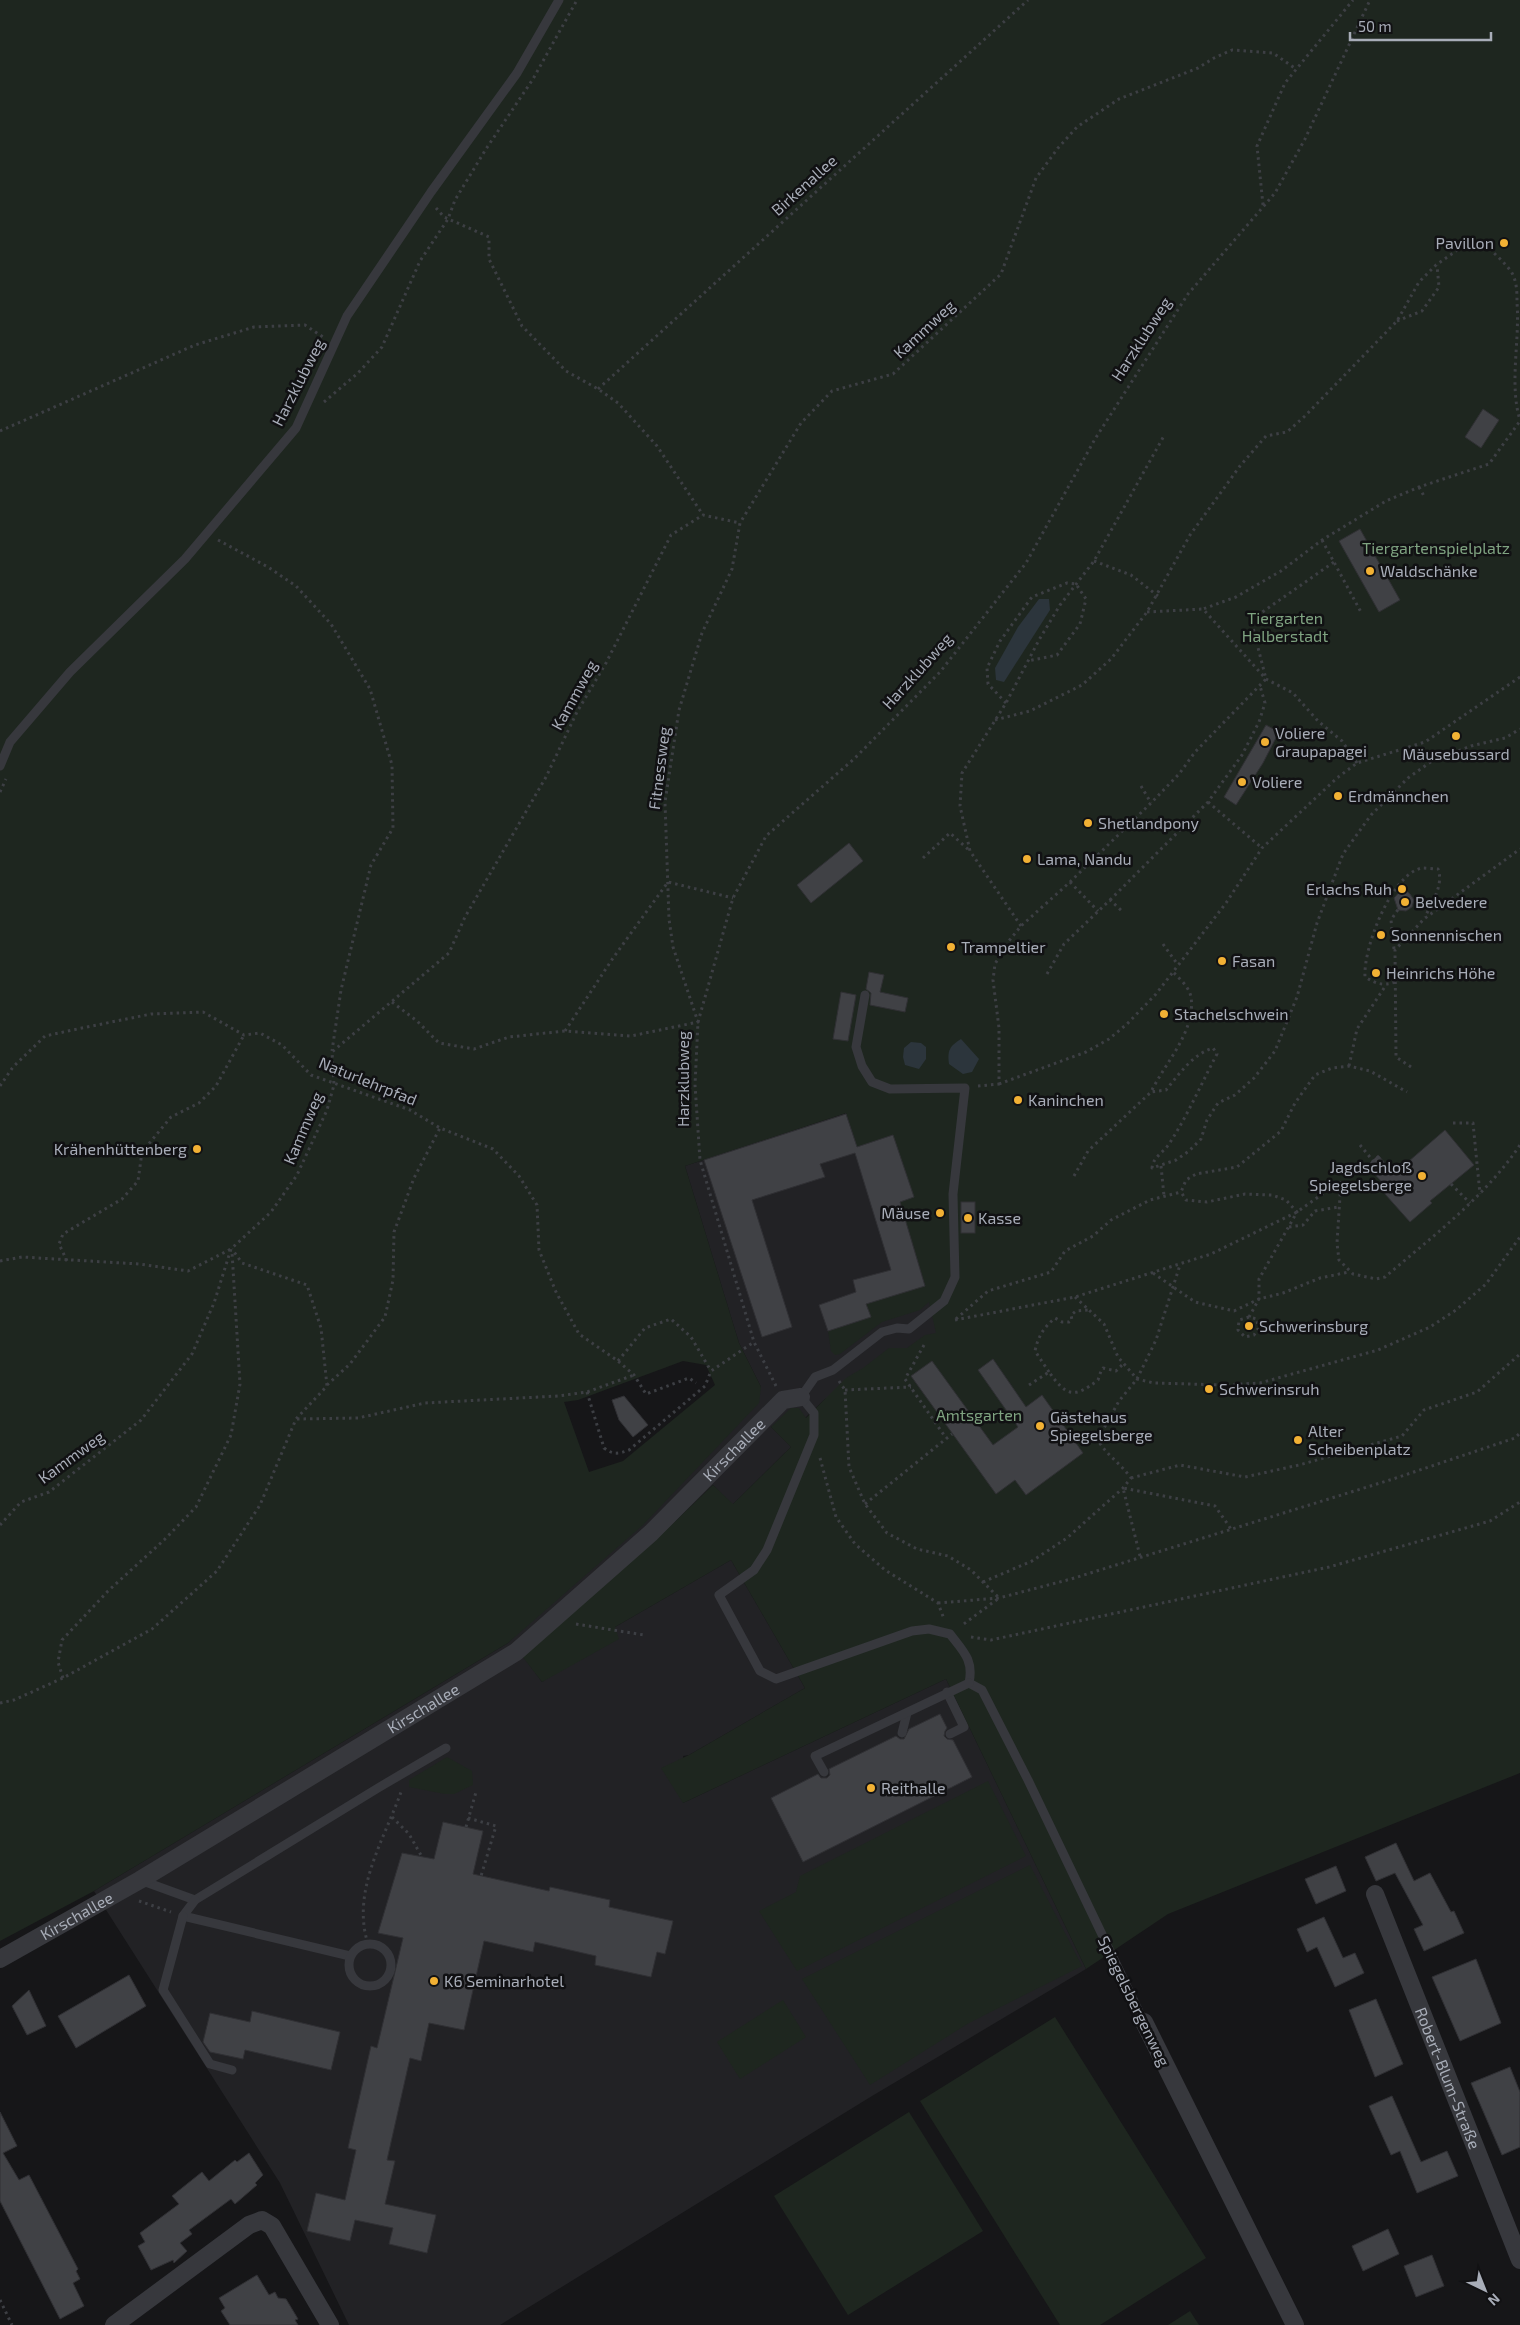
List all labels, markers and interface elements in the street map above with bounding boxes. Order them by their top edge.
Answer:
scale bar [1350,10,1491,42]
text: 50 m [1358,17,1392,35]
street label: Birkenallee [767,150,840,219]
place label: Pavillon [1436,233,1494,252]
marker: Pavillon [1498,237,1510,249]
street label: Harzklubweg [1107,293,1175,384]
street label: Kammweg [889,295,958,362]
street label: Harzklubweg [267,335,328,429]
park label: Tiergartenspielplatz [1362,538,1510,557]
place label: Waldschänke [1380,561,1478,580]
marker: Waldschänke [1364,565,1376,577]
park label: Tiergarten Halberstadt [1242,608,1328,645]
street label: Harzklubweg [878,629,956,713]
street label: Kammweg [547,656,601,733]
place label: Voliere Graupapagei [1275,723,1367,760]
street label: Fitnessweg [644,725,673,811]
marker: Mäusebussard [1450,730,1462,742]
marker: Voliere Graupapagei [1259,736,1271,748]
place label: Mäusebussard [1402,744,1510,763]
place label: Voliere [1252,772,1302,791]
marker: Voliere [1236,776,1248,788]
place label: Erdmännchen [1348,786,1449,805]
marker: Erdmännchen [1332,790,1344,802]
place label: Shetlandpony [1098,813,1200,832]
marker: Shetlandpony [1082,817,1094,829]
place label: Lama, Nandu [1037,849,1132,868]
marker: Lama, Nandu [1021,853,1033,865]
place label: Erlachs Ruh [1306,879,1392,898]
marker: Erlachs Ruh [1396,883,1408,895]
place label: Belvedere [1415,892,1487,911]
marker: Belvedere [1399,896,1411,908]
place label: Sonnennischen [1391,925,1502,944]
marker: Sonnennischen [1375,929,1387,941]
place label: Trampeltier [961,937,1046,956]
marker: Trampeltier [945,941,957,953]
place label: Fasan [1232,951,1275,970]
marker: Fasan [1216,955,1228,967]
place label: Heinrichs Höhe [1386,963,1495,982]
marker: Heinrichs Höhe [1370,967,1382,979]
place label: Stachelschwein [1174,1004,1288,1023]
marker: Stachelschwein [1158,1008,1170,1020]
street label: Harzklubweg [673,1031,692,1127]
street label: Naturlehrpfad [316,1052,420,1109]
street label: Kammweg [279,1089,326,1167]
place label: Kaninchen [1028,1090,1104,1109]
marker: Kaninchen [1012,1094,1024,1106]
place label: Krähenhüttenberg [54,1139,187,1158]
marker: Krähenhüttenberg [191,1143,203,1155]
place label: Jagdschloß Spiegelsberge [1309,1157,1412,1194]
marker: Jagdschloß Spiegelsberge [1416,1170,1428,1182]
place label: Mäuse [881,1203,930,1222]
marker: Mäuse [934,1207,946,1219]
place label: Kasse [978,1208,1021,1227]
marker: Kasse [962,1212,974,1224]
place label: Schwerinsburg [1259,1316,1368,1335]
marker: Schwerinsburg [1243,1320,1255,1332]
place label: Schwerinsruh [1219,1379,1319,1398]
marker: Schwerinsruh [1203,1383,1215,1395]
park label: Amtsgarten [936,1405,1022,1424]
place label: Gästehaus Spiegelsberge [1050,1407,1153,1444]
street label: Kirschallee [698,1414,769,1485]
marker: Gästehaus Spiegelsberge [1034,1420,1046,1432]
place label: Alter Scheibenplatz [1308,1421,1411,1458]
street label: Kammweg [34,1426,107,1487]
marker: Alter Scheibenplatz [1292,1434,1304,1446]
street label: Kirschallee [384,1679,462,1737]
place label: Reithalle [881,1778,946,1797]
marker: Reithalle [865,1782,877,1794]
street label: Kirschallee [37,1887,116,1943]
street label: Spiegelsbergenweg [1095,1933,1174,2069]
place label: K6 Seminarhotel [444,1971,564,1990]
marker: K6 Seminarhotel [428,1975,440,1987]
street label: Robert-Blum-Straße [1412,2004,1485,2151]
north arrow [1460,2265,1510,2315]
text: N [1485,2290,1504,2310]

